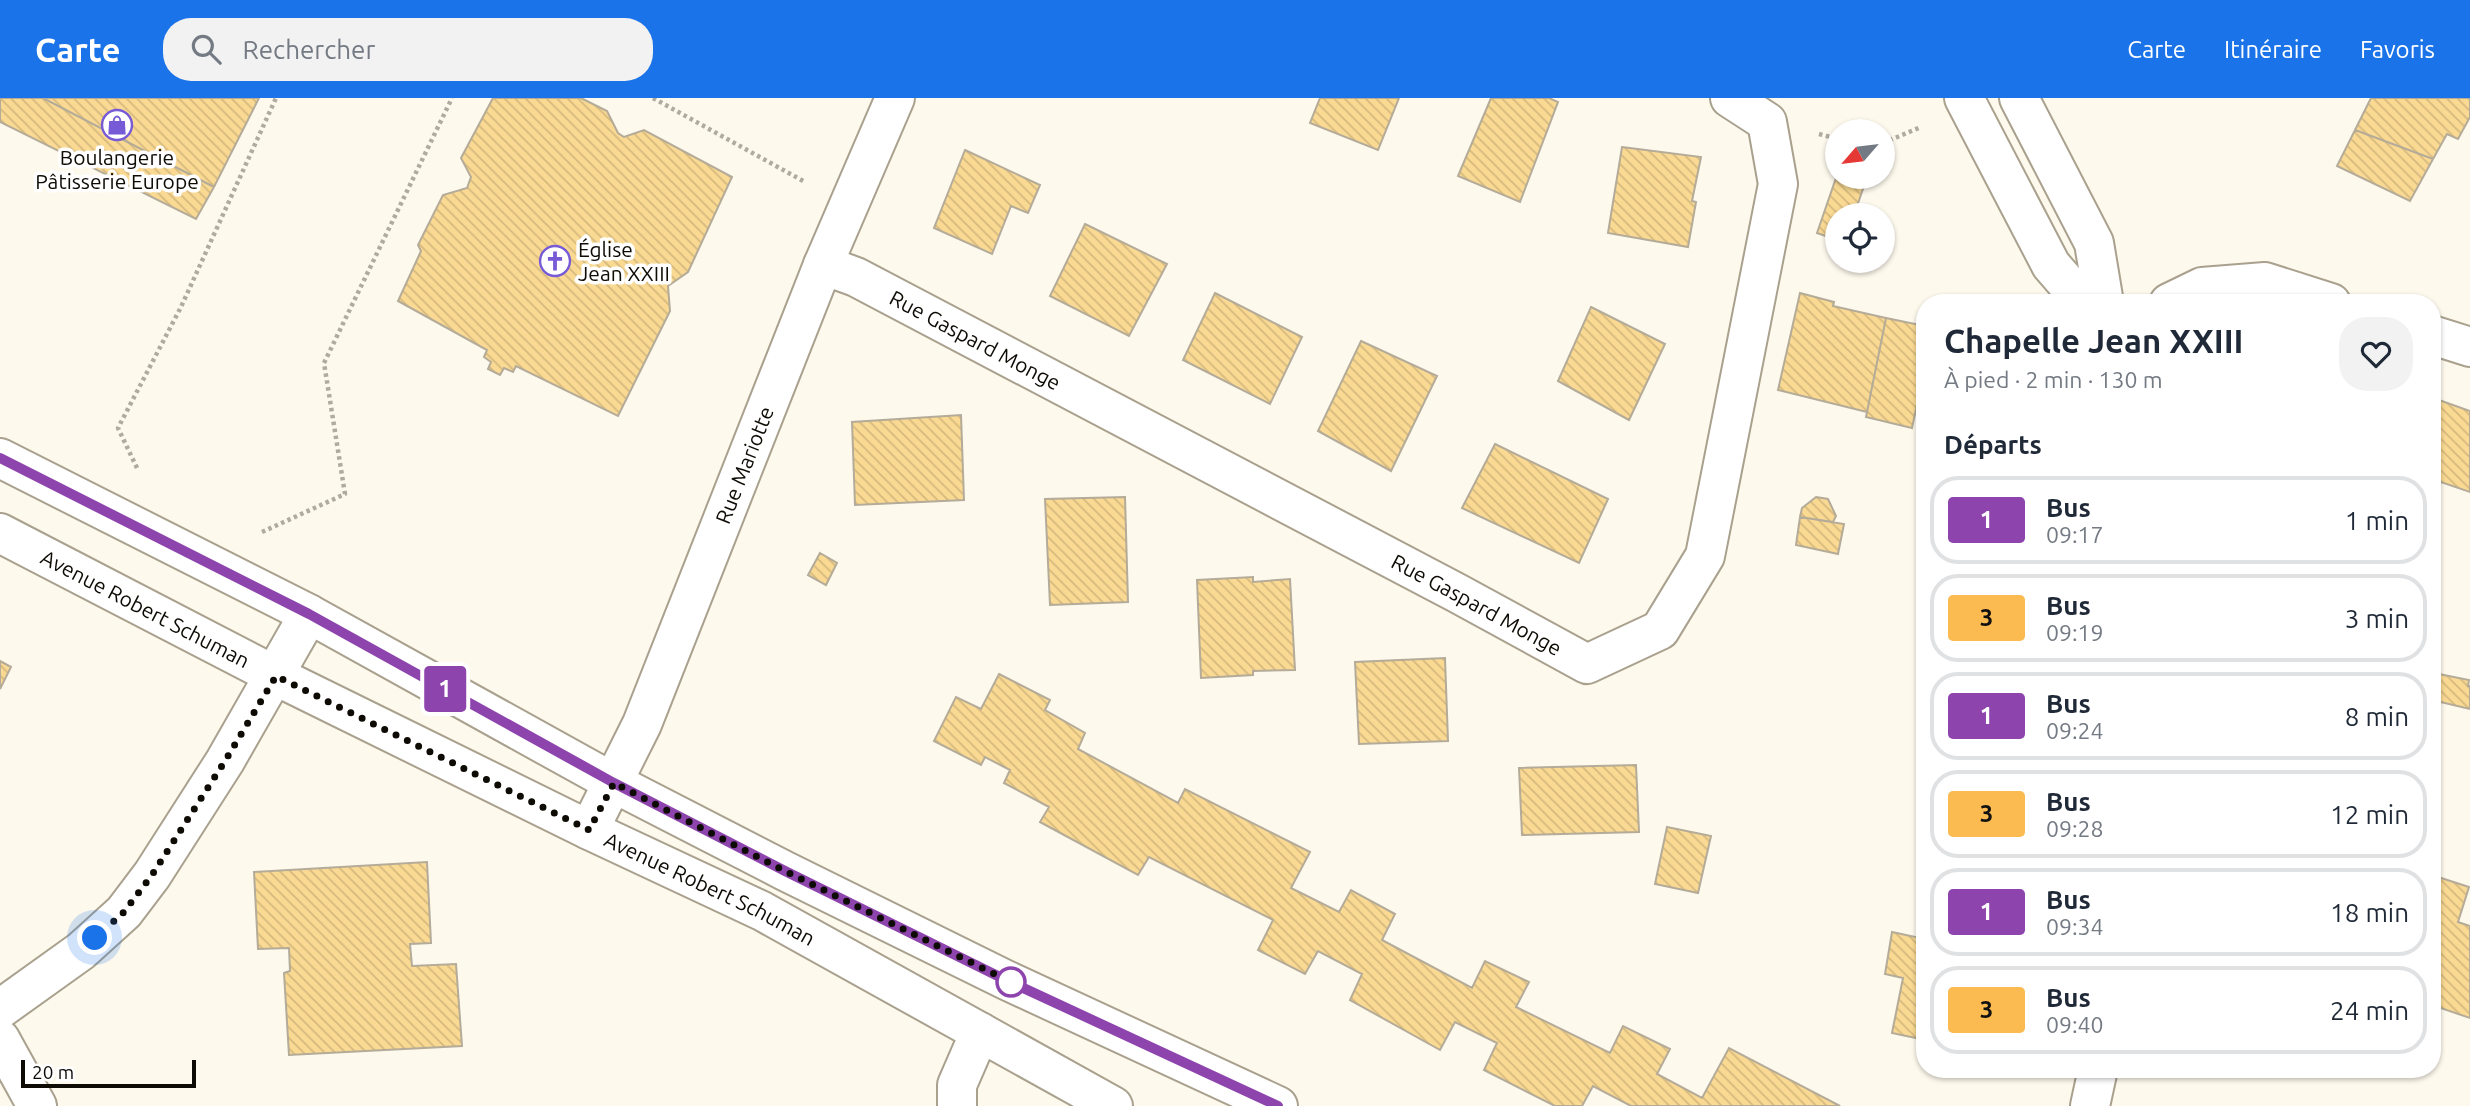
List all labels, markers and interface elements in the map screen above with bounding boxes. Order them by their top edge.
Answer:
search box [163,18,653,81]
icon: search [187,30,225,68]
text: Carte [35,31,121,68]
text: Rechercher [243,35,375,64]
text: Carte [2127,36,2186,63]
text: Itinéraire [2224,36,2322,63]
text: Favoris [2360,36,2435,63]
shop icon: Boulangerie Pâtisserie Europe [100,108,134,142]
north arrow [1825,119,1895,189]
map controls [1825,119,1895,273]
place label: Boulangerie Pâtisserie Europe [35,145,199,193]
button: locate [1825,203,1895,273]
place label: Église Jean XXIII [578,237,670,285]
church icon: Église Jean XXIII [538,244,572,278]
street label: Rue Gaspard Monge [886,285,1065,395]
button: heart [2339,317,2413,391]
text: Chapelle Jean XXIII [1944,322,2244,359]
text: À pied · 2 min · 130 m [1944,367,2163,392]
street label: Rue Mariotte [710,403,778,527]
text: Départs [1944,430,2042,459]
text: Bus [2046,493,2091,522]
text: 1 [1980,506,1993,533]
text: 1 min [2345,506,2409,535]
text: 09:17 [2046,522,2104,547]
street label: Avenue Robert Schuman [37,545,254,672]
street label: Rue Gaspard Monge [1388,549,1566,660]
text: Bus [2046,591,2091,620]
text: 3 [1980,604,1993,631]
text: 3 min [2345,604,2409,633]
text: 09:19 [2046,620,2104,645]
line badge: 1 [422,666,468,712]
text: 1 [438,675,452,702]
text: Bus [2046,689,2091,718]
text: 1 [1980,702,1993,729]
text: 8 min [2345,702,2409,731]
text: 09:24 [2046,718,2104,743]
text: Bus [2046,787,2091,816]
text: 3 [1980,800,1993,827]
text: 12 min [2330,800,2409,829]
text: 09:28 [2046,816,2104,841]
street label: Avenue Robert Schuman [601,827,819,950]
text: Bus [2046,885,2091,914]
text: 1 [1980,898,1993,925]
text: 18 min [2330,898,2409,927]
text: 09:34 [2046,914,2104,939]
your location [77,920,112,955]
unlabelled marker [996,967,1026,997]
text: Bus [2046,983,2091,1012]
text: 3 [1980,996,1993,1023]
text: 24 min [2330,996,2409,1025]
text: 09:40 [2046,1012,2104,1037]
scale bar [21,1057,196,1089]
text: 20 m [32,1061,74,1083]

